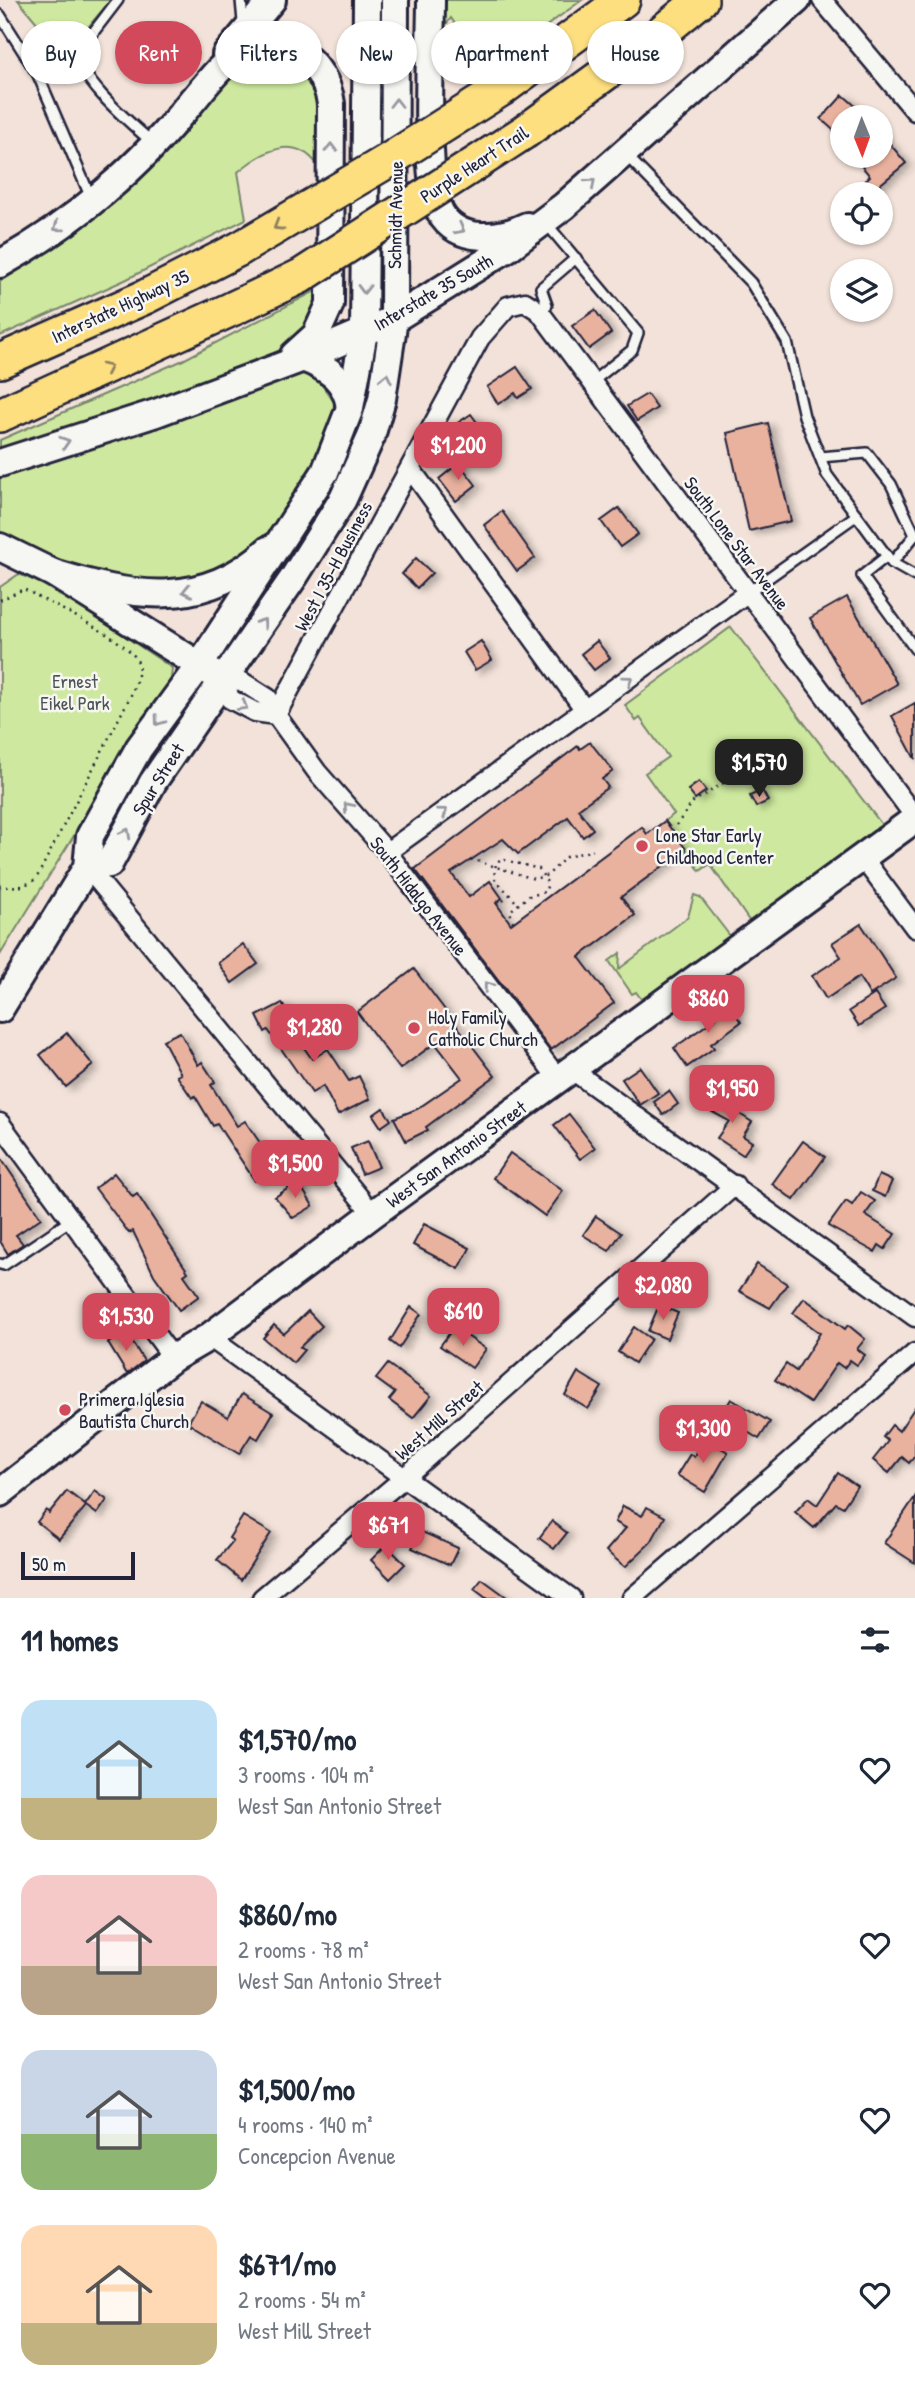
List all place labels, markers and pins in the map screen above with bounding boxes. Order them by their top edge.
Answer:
pin: $1,200 [401,422,515,482]
pin: $1,570 [702,740,816,799]
place label: Lone Star Early Childhood Center [656,822,775,870]
marker: Lone Star Early Childhood Center [634,838,650,854]
pin: $860 [667,976,749,1035]
pin: $1,280 [257,1004,371,1064]
place label: Holy Family Catholic Church [428,1004,538,1052]
marker: Holy Family Catholic Church [406,1020,422,1036]
pin: $1,950 [675,1066,789,1125]
pin: $1,500 [238,1140,352,1200]
pin: $2,080 [606,1262,720,1322]
pin: $610 [422,1288,504,1348]
pin: $1,530 [69,1294,183,1353]
place label: Primera Iglesia Bautista Church [79,1386,189,1434]
marker: Primera Iglesia Bautista Church [57,1402,73,1418]
pin: $1,300 [646,1406,760,1465]
pin: $671 [347,1502,429,1562]

